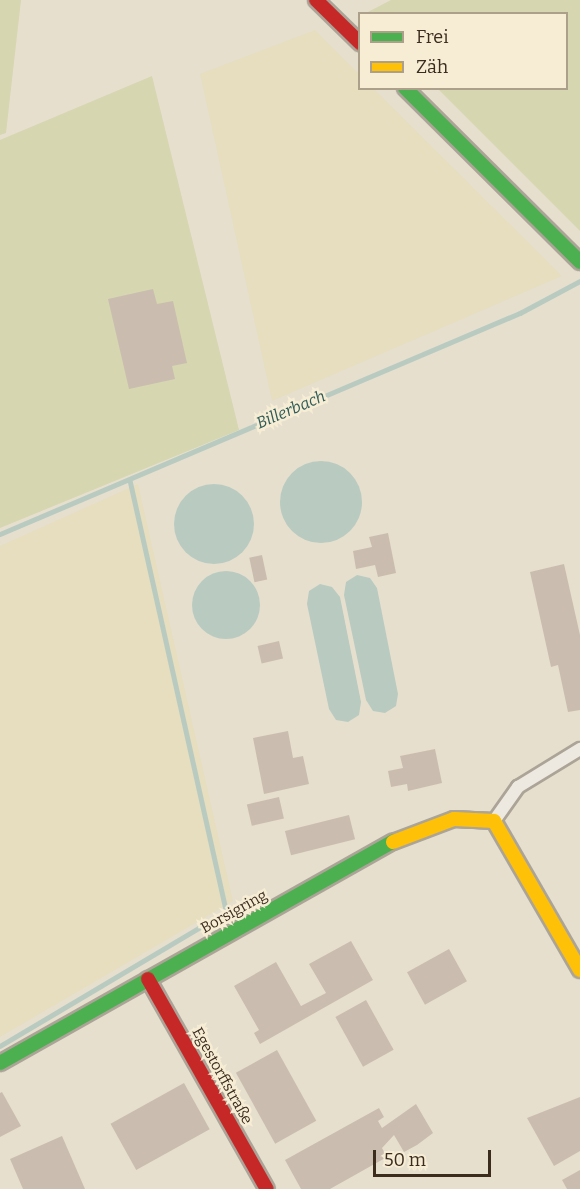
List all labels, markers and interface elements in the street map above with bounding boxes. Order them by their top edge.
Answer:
legend [358,12,568,90]
text: Frei [416,26,449,48]
text: Zäh [416,56,448,78]
water label: Billerbach [254,387,328,433]
street label: Borsigring [198,886,270,938]
street label: Egestorffstraße [188,1024,256,1128]
scale bar [376,1138,494,1176]
text: 50 m [384,1149,426,1171]

